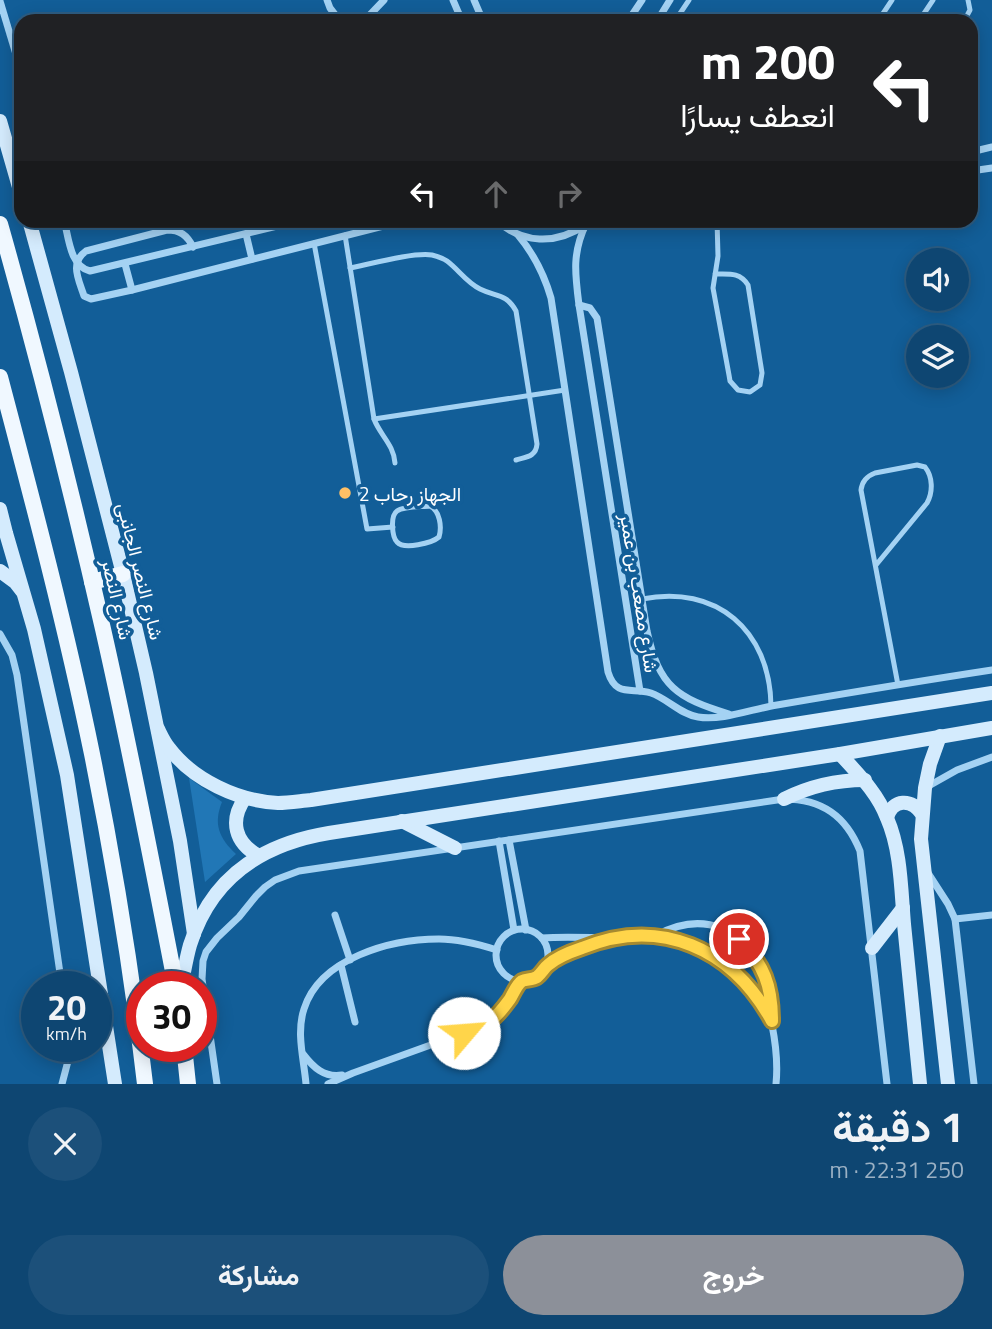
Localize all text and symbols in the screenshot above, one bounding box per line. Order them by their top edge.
text: 200 m [701,23,835,98]
icon: left [859,42,950,133]
text: انعطف يسارًا [680,91,835,139]
icon: left [404,175,442,213]
icon: ahead [477,175,515,213]
icon: right [550,175,588,213]
map controls [906,248,969,388]
button: sound [906,248,969,311]
button: layers [906,325,969,388]
place label: الجهاز رحاب 2 [359,479,461,508]
marker: الجهاز رحاب 2 [337,485,353,501]
street label: شارع النصر الجانبى [113,500,169,642]
street label: شارع مصعب بن عمير [613,510,667,675]
street label: شارع النصر [98,556,138,642]
pin [709,909,769,969]
icon: arrive [720,920,758,958]
speed limit sign: 30 [126,971,217,1062]
text: 20 [47,980,86,1034]
position arrow [427,996,501,1070]
text: km/h [46,1020,87,1047]
text: 1 دقيقة [832,1094,964,1158]
button: close [28,1107,102,1181]
text: 250 m · 22:31 [829,1152,964,1187]
button: مشاركة [28,1235,489,1315]
button: خروج [503,1235,964,1315]

